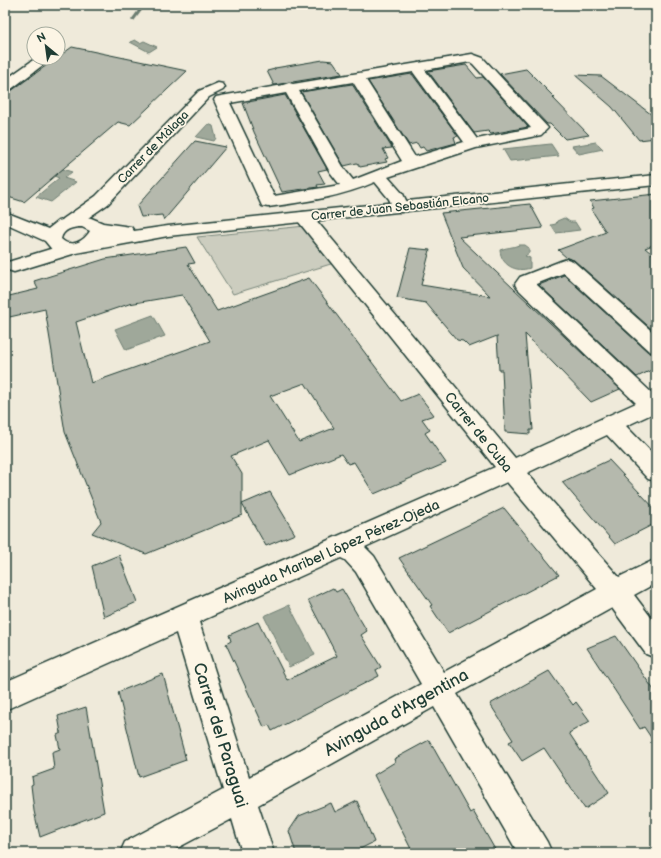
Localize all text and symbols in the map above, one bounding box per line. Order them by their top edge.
north arrow [26,26,66,66]
text: N [35,30,48,45]
street label: Carrer de Màlaga [115,107,192,187]
street label: Carrer de Juan Sebastián Elcano [310,191,490,224]
street label: Carrer de Cuba [441,389,516,476]
street label: Avinguda Maribel López Pérez-Ojeda [220,496,442,607]
street label: Carrer del Paraguai [188,660,252,810]
street label: Avinguda d'Argentina [321,665,472,761]

